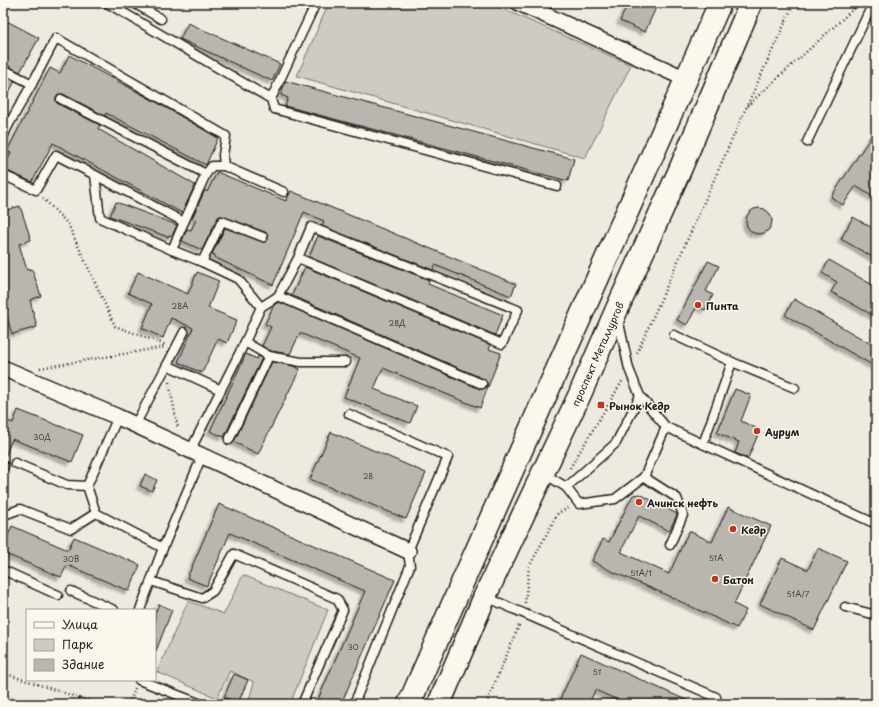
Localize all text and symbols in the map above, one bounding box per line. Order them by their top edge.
place label: Пинта [706,298,739,313]
street label: проспект Металлургов [567,299,628,409]
house number: 28А [172,300,188,312]
marker: Пинта [693,300,703,310]
house number: 28Д [389,317,406,329]
place label: Рынок Кедр [609,398,670,413]
marker: Рынок Кедр [596,400,606,410]
place label: Аурум [764,424,800,440]
marker: Аурум [752,426,762,436]
house number: 30Д [33,431,51,443]
house number: 28 [363,470,373,482]
place label: Ачинск нефть [646,495,718,510]
marker: Ачинск нефть [634,497,644,507]
place label: Кедр [741,522,766,537]
marker: Кедр [728,524,738,534]
house number: 51А [709,552,723,564]
house number: 30В [63,553,79,565]
house number: 51А/1 [630,567,652,579]
place label: Батон [723,572,754,587]
marker: Батон [710,574,720,584]
house number: 51А/7 [787,588,810,600]
legend [26,609,156,681]
text: Улица [62,615,98,633]
text: Парк [62,635,94,653]
house number: 30 [347,641,359,653]
text: Здание [62,655,104,673]
house number: 51 [593,666,602,678]

